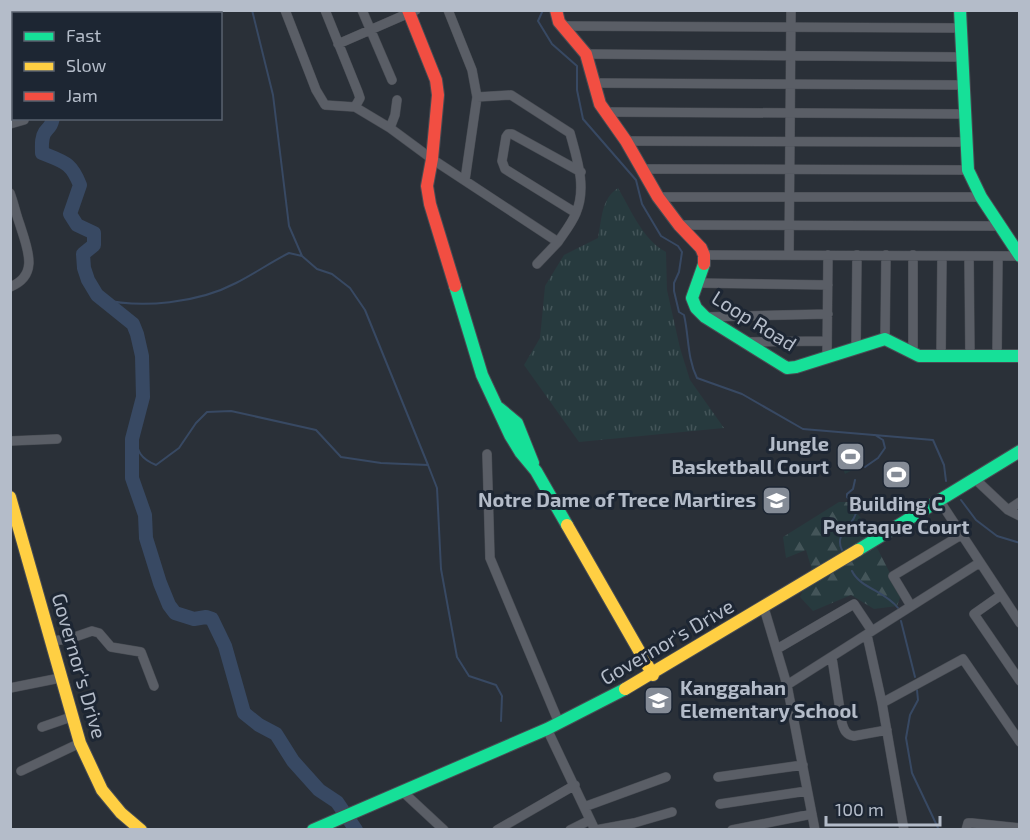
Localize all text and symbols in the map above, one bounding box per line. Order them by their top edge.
legend [12,12,222,120]
text: Fast [66,24,101,46]
text: Slow [66,54,107,76]
text: Jam [66,84,98,106]
street label: Loop Road [708,285,801,356]
place label: Jungle Basketball Court [671,431,829,478]
sports icon: Jungle Basketball Court [834,440,866,472]
sports icon: Building C Pentaque Court [880,458,912,490]
school or university icon: Notre Dame of Trece Martires [761,484,793,516]
place label: Notre Dame of Trece Martires [478,487,756,511]
place label: Building C Pentaque Court [823,491,969,538]
street label: Governor's Drive [48,590,112,741]
street label: Governor's Drive [595,593,738,689]
place label: Kanggahan Elementary School [680,675,858,723]
school or university icon: Kanggahan Elementary School [643,684,675,716]
scale bar [826,789,940,827]
text: 100 m [835,798,884,820]

